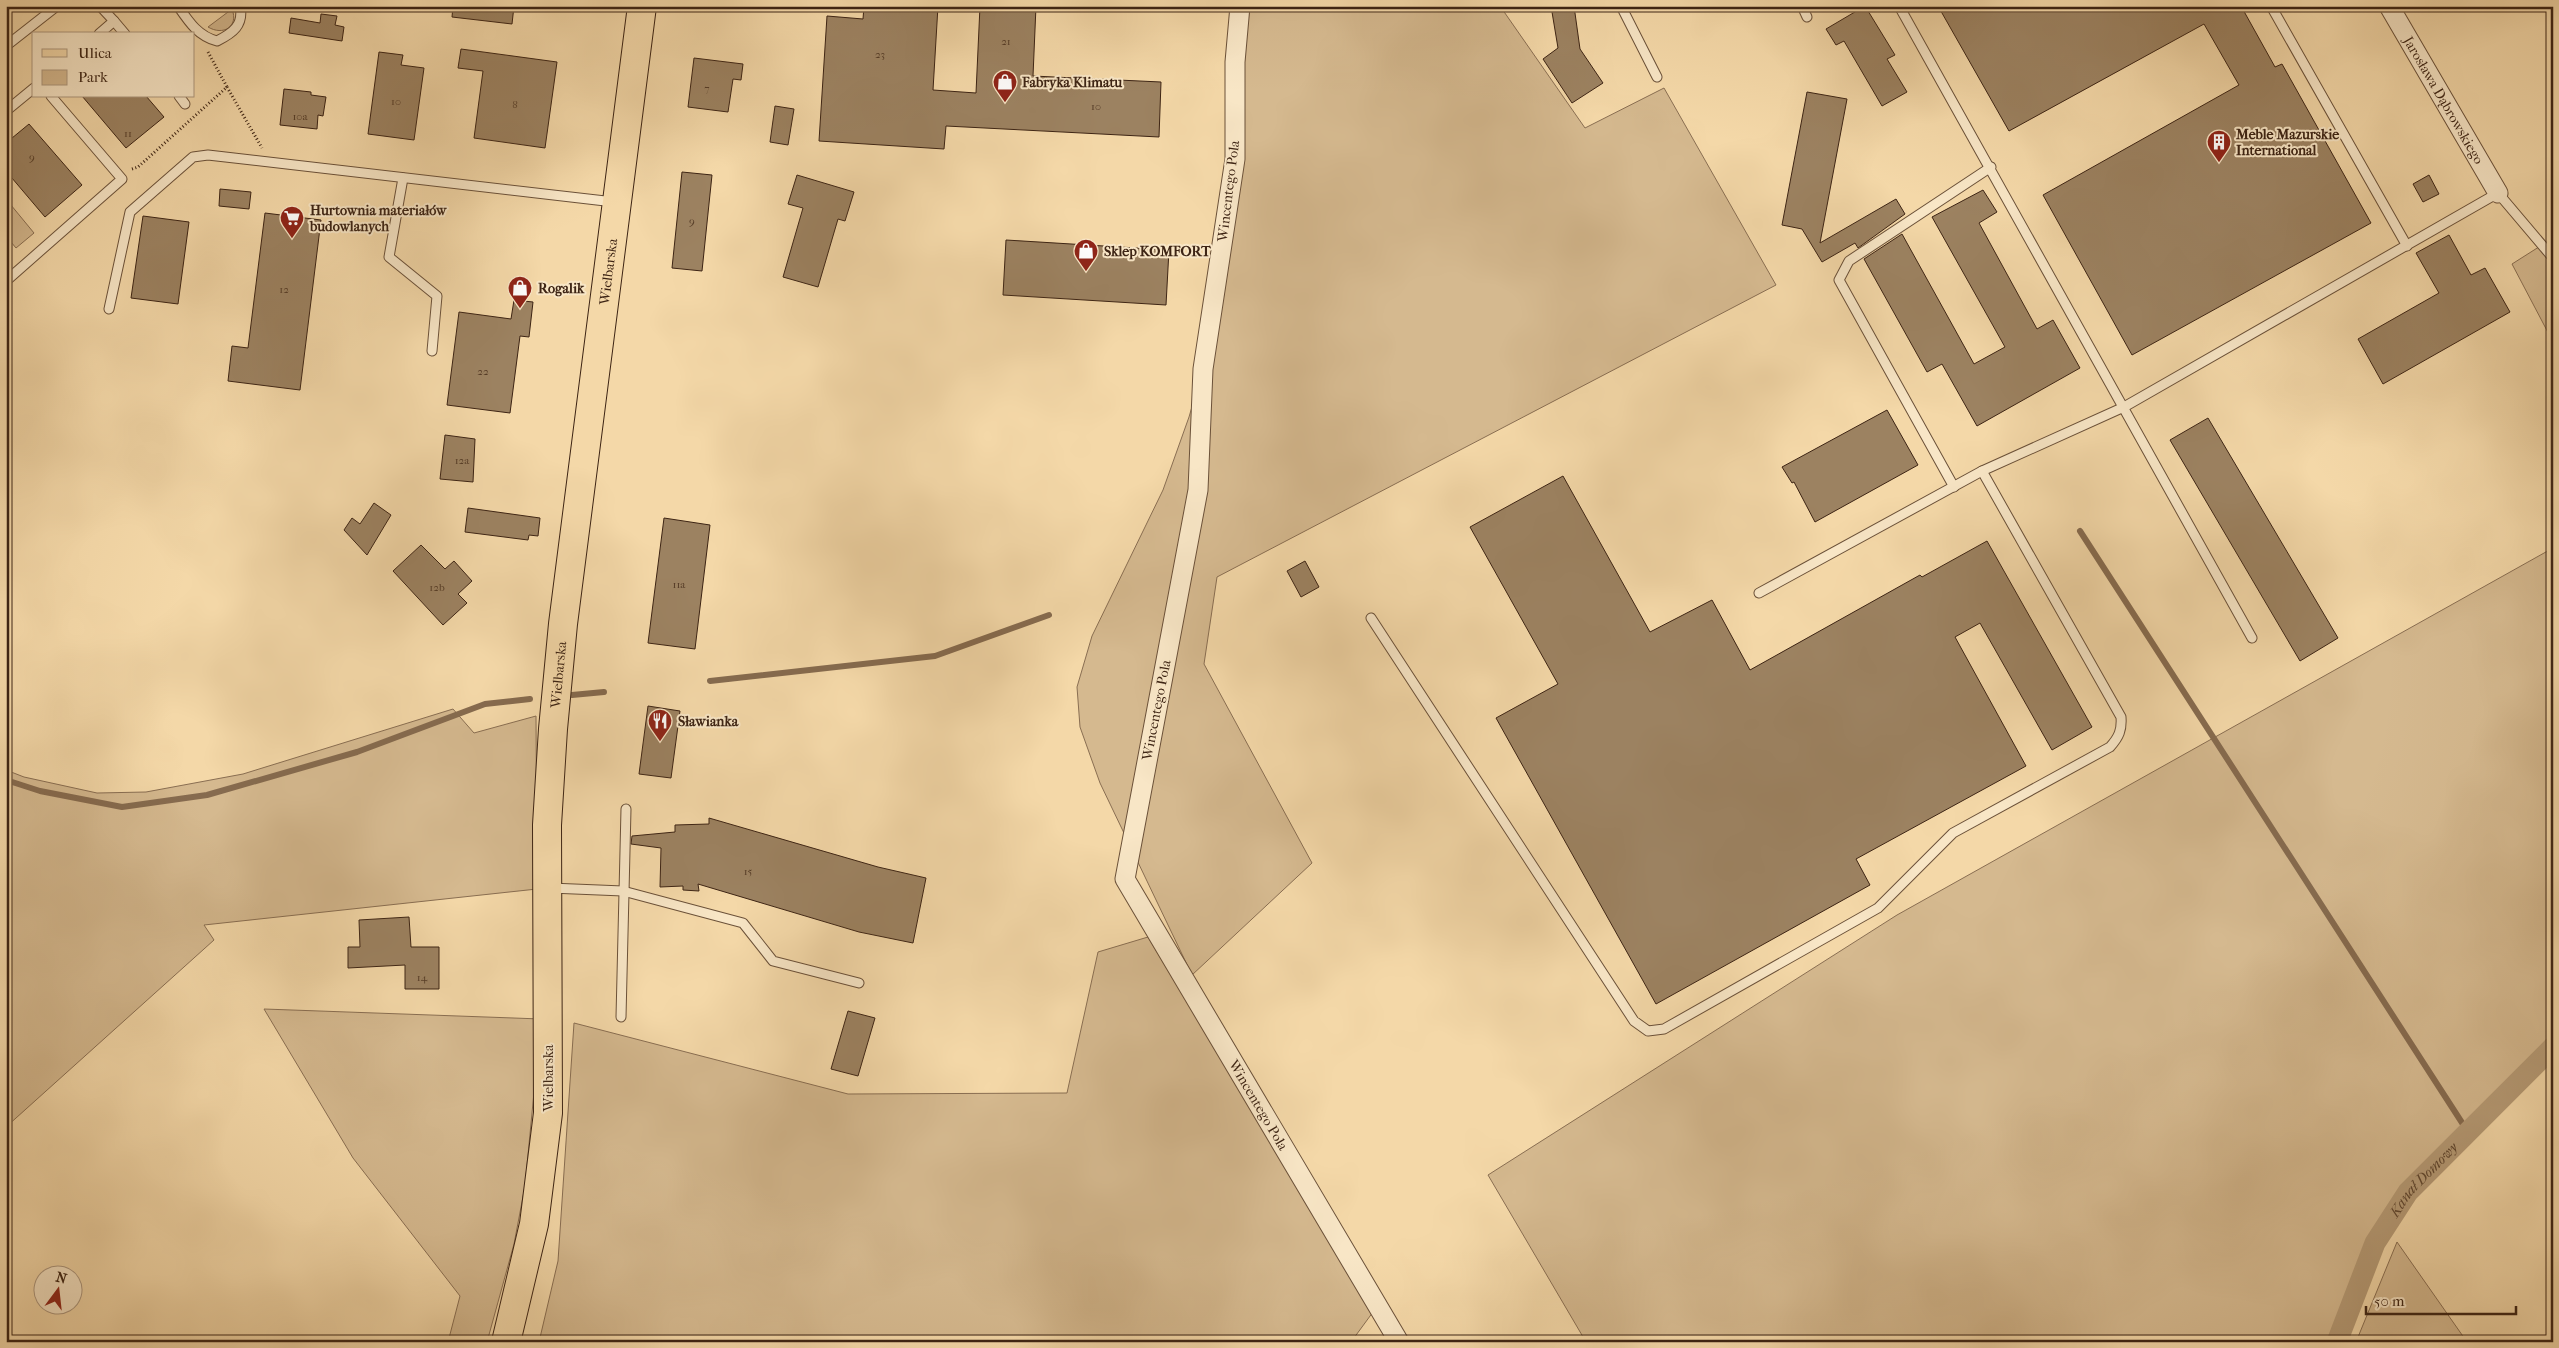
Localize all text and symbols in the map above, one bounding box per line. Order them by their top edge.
legend [32,32,195,98]
street label: Jarosława Dąbrowskiego [2399,33,2487,167]
house number: 21 [1001,35,1011,48]
text: Ulica [78,44,113,62]
house number: 23 [875,48,885,61]
text: Park [78,68,108,86]
shop icon: Fabryka Klimatu [992,69,1018,103]
place label: Fabryka Klimatu [1021,74,1122,91]
house number: 7 [704,82,710,95]
house number: 10 [391,95,401,108]
house number: 8 [512,98,518,111]
house number: 10 [1091,100,1101,113]
house number: 10a [292,110,308,123]
place label: Meble Mazurskie International [2235,126,2339,159]
house number: 11 [124,127,132,140]
building icon: Meble Mazurskie International [2206,129,2232,163]
street label: Wincentego Pola [1214,139,1243,244]
house number: 9 [29,151,35,164]
place label: Hurtownia materiałów budowlanych [309,202,447,235]
supermarket icon: Hurtownia materiałów budowlanych [279,205,305,239]
house number: 9 [689,215,695,228]
street label: Wielbarska [596,237,621,307]
shop icon: Sklep KOMFORT [1073,238,1099,272]
place label: Sklep KOMFORT [1104,243,1211,260]
shop icon: Rogalik [507,275,533,309]
place label: Rogalik [538,280,585,297]
house number: 12 [279,283,289,296]
house number: 22 [477,365,489,378]
house number: 12a [455,454,470,467]
house number: 11a [673,578,686,591]
house number: 12b [429,581,445,594]
street label: Wielbarska [547,640,570,710]
street label: Wincentego Pola [1138,658,1175,763]
restaurant icon: Sławianka [647,708,673,742]
place label: Sławianka [678,713,739,730]
house number: 15 [744,865,753,878]
house number: 14 [417,971,428,984]
street label: Wielbarska [540,1044,557,1112]
street label: Wincentego Pola [1224,1056,1292,1154]
water label: Kanał Domowy [2385,1138,2462,1221]
north arrow [32,1266,82,1316]
text: N [54,1268,69,1288]
scale bar [2366,1283,2516,1315]
text: 50 m [2374,1292,2405,1310]

